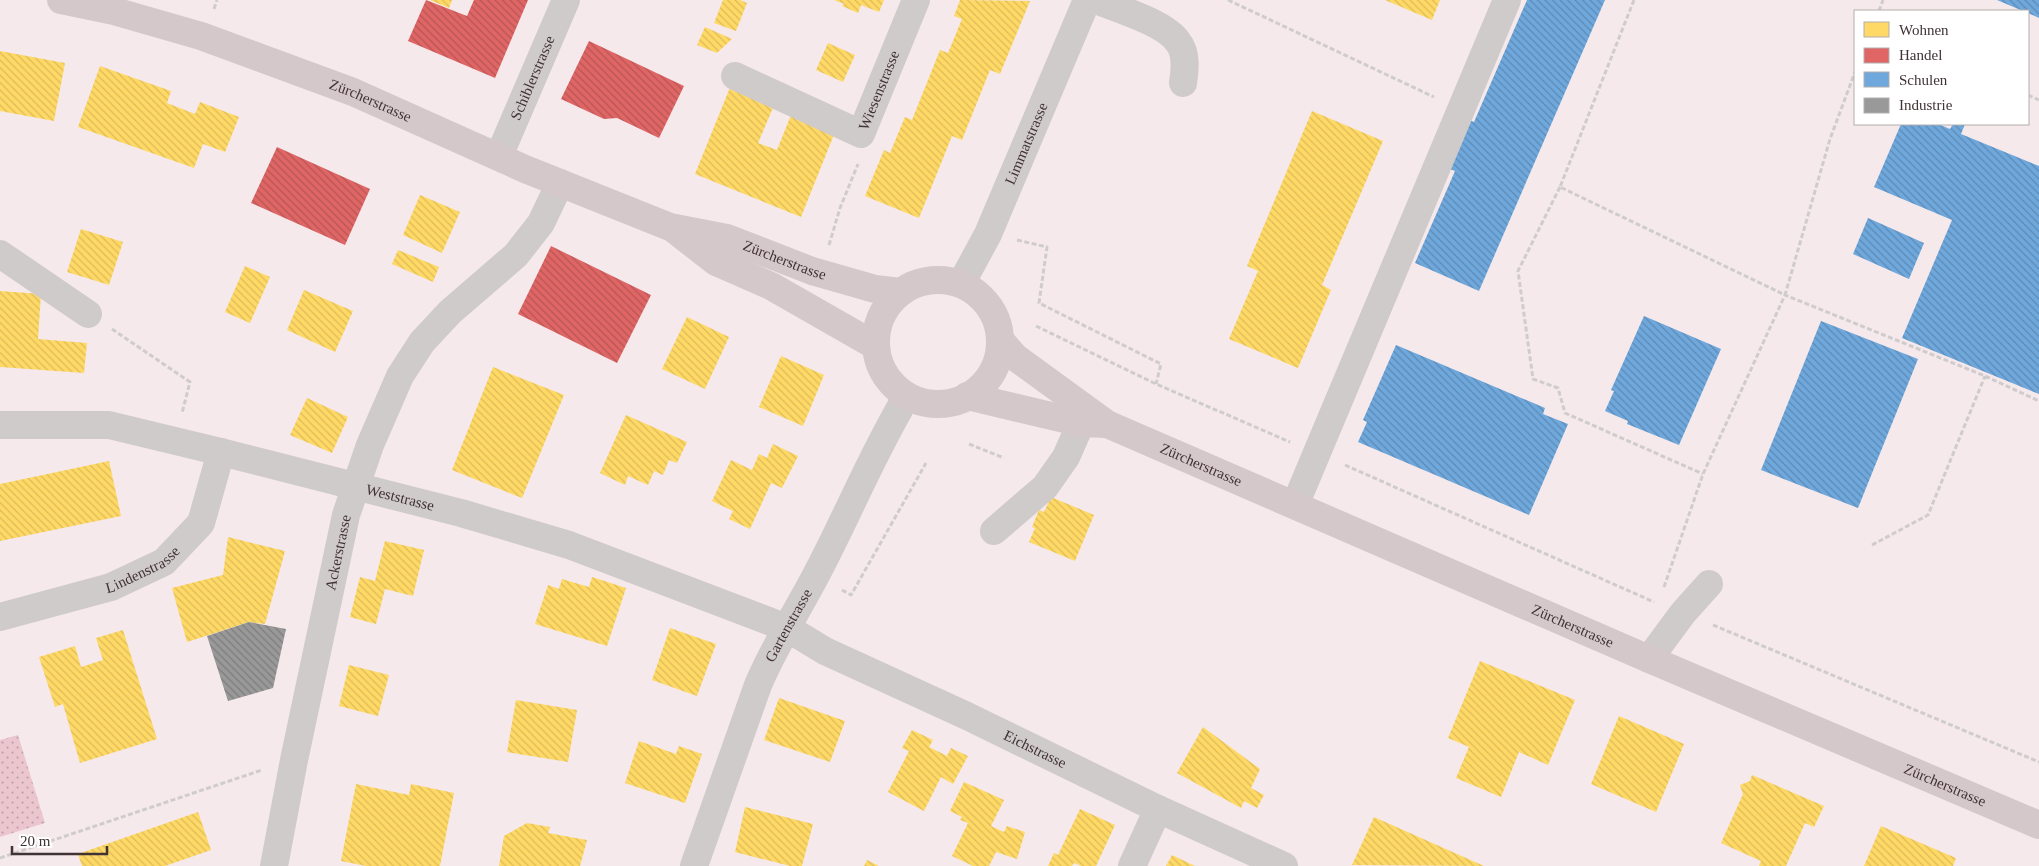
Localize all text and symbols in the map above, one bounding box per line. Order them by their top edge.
legend [1854,10,2029,125]
text: Wohnen [1899,22,1949,38]
street label: Schiblerstrasse [507,33,558,122]
text: Handel [1899,47,1942,63]
street label: Wiesenstrasse [856,48,903,132]
text: Schulen [1899,72,1948,88]
street label: Zürcherstrasse [327,76,414,125]
text: Industrie [1899,97,1953,113]
street label: Limmatstrasse [1002,100,1051,187]
street label: Zürcherstrasse [741,237,828,283]
street label: Zürcherstrasse [1158,440,1245,490]
street label: Weststrasse [364,481,436,514]
street label: Ackerstrasse [322,513,354,592]
street label: Lindenstrasse [104,543,183,596]
street label: Gartenstrasse [762,586,815,664]
street label: Zürcherstrasse [1529,601,1616,651]
street label: Eichstrasse [1001,727,1069,771]
street label: Zürcherstrasse [1902,761,1989,810]
scale bar [12,824,108,856]
text: 20 m [20,833,51,849]

